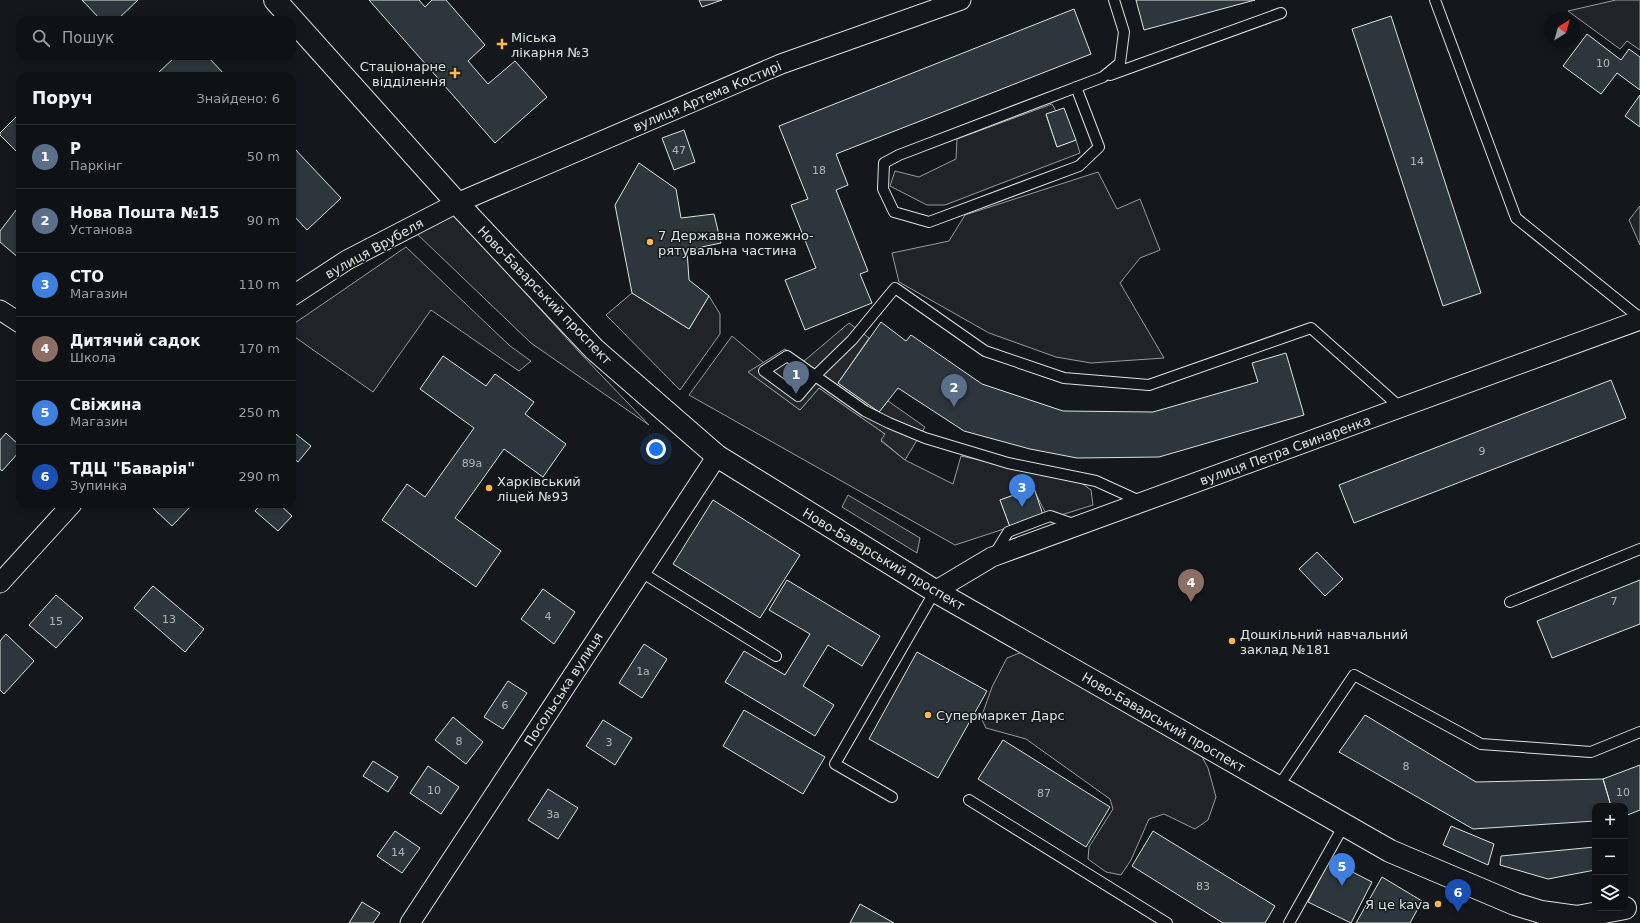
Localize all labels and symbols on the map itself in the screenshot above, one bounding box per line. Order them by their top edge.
north arrow [1544,12,1580,48]
place label: Міська лікарня №3 [511,30,589,60]
marker: Міська лікарня №3 [496,38,508,50]
house number: 10 [1596,57,1610,70]
street label: вулиця Артема Костирі [631,58,784,135]
place label: Стаціонарне відділення [360,59,446,89]
marker: Стаціонарне відділення [449,67,461,79]
house number: 47 [672,144,686,157]
house number: 14 [1410,155,1424,168]
house number: 18 [812,164,826,177]
street label: вулиця Врубеля [323,215,426,282]
street label: Ново-Баварський проспект [475,223,615,368]
place label: 7 Державна пожежно- рятувальна частина [658,228,814,258]
marker: 7 Державна пожежно- рятувальна частина [645,237,655,247]
pin: 1 [783,361,809,394]
pin: 2 [941,374,967,407]
street label: вулиця Петра Свинаренка [1198,412,1373,488]
your location [646,439,666,459]
house number: 9 [1479,445,1486,458]
house number: 89а [462,457,482,470]
place label: Харківський ліцей №93 [497,474,581,504]
pin: 3 [1009,474,1035,507]
marker: Харківський ліцей №93 [484,483,494,493]
street label: Ново-Баварський проспект [800,505,968,614]
pin: 4 [1178,569,1204,602]
house number: 7 [1611,595,1618,608]
house number: 4 [545,610,552,623]
house number: 13 [162,613,176,626]
house number: 15 [49,615,63,628]
place label: Дошкільний навчальний заклад №181 [1240,627,1408,657]
street label: Посольська вулиця [521,630,606,749]
marker: Дошкільний навчальний заклад №181 [1227,636,1237,646]
house number: 1а [636,665,650,678]
street label: Ново-Баварський проспект [1079,669,1249,776]
house number: 6 [502,699,509,712]
place label: Супермаркет Дарс [936,708,1065,723]
marker: Супермаркет Дарс [923,710,933,720]
house number: 8 [456,735,463,748]
house number: 3 [606,736,613,749]
house number: 8 [1403,760,1410,773]
house number: 10 [427,784,441,797]
house number: 10 [1616,786,1630,799]
house number: 87 [1037,787,1051,800]
house number: 3а [546,808,560,821]
house number: 14 [391,846,405,859]
pin: 5 [1329,853,1355,886]
pin: 6 [1445,879,1471,912]
house number: 83 [1196,880,1210,893]
place label: Я це kava [1365,897,1430,912]
marker: Я це kava [1433,899,1443,909]

